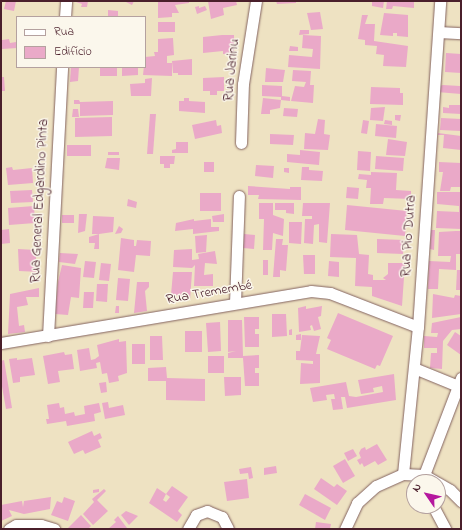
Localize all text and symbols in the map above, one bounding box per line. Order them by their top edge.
legend [16,16,146,68]
text: Rua [54,23,74,41]
street label: Rua Jarinu [220,38,244,102]
text: Edifício [54,43,92,61]
street label: Rua General Edgardino Pinta [27,119,53,283]
street label: Rua Pio Dutra [398,194,420,278]
street label: Rua Tremembé [165,277,253,309]
north arrow [406,474,446,514]
text: N [408,480,426,495]

